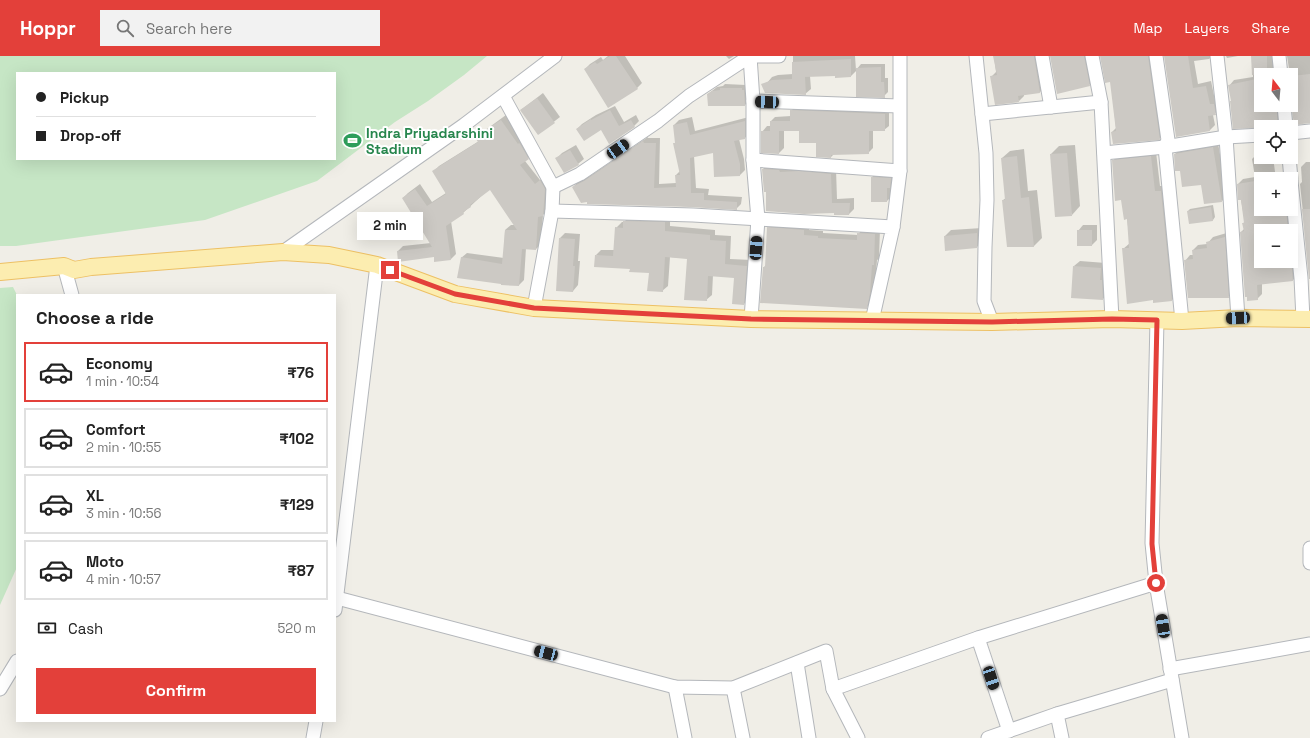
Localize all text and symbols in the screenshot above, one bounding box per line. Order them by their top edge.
search box [100,10,380,46]
text: Hoppr [20,16,76,41]
icon: search [114,17,136,39]
text: Search here [146,19,232,38]
text: Map [1133,19,1163,37]
text: Layers [1185,19,1229,37]
text: Share [1251,19,1290,37]
north arrow [1254,68,1298,112]
map controls [1254,68,1298,268]
text: Pickup [60,88,109,107]
car [755,96,779,108]
button: locate [1254,120,1298,164]
place label: Indra Priyadarshini Stadium [366,124,493,158]
text: Drop-off [60,126,121,145]
sports icon: Indra Priyadarshini Stadium [343,131,363,151]
car [605,137,631,161]
button: + [1254,172,1298,216]
callout: 2 min [357,212,423,240]
text: 2 min [373,217,407,234]
button: − [1254,224,1298,268]
car [749,236,763,260]
route end [381,261,399,279]
text: Choose a ride [36,306,154,329]
car [1226,311,1250,325]
icon: car [38,354,74,390]
text: Economy [86,354,153,373]
text: ₹76 [287,363,314,382]
text: 1 min · 10:54 [86,373,159,390]
icon: car [38,420,74,456]
text: Comfort [86,420,146,439]
text: ₹102 [279,429,314,448]
text: 2 min · 10:55 [86,439,161,456]
icon: car [38,486,74,522]
text: XL [86,486,104,505]
text: ₹129 [280,495,314,514]
text: 3 min · 10:56 [86,505,161,522]
icon: car [38,552,74,588]
text: Moto [86,552,124,571]
text: ₹87 [288,561,314,580]
text: 4 min · 10:57 [86,571,161,588]
route start [1147,574,1165,592]
car [1155,613,1171,639]
icon: cash [36,617,58,639]
text: Cash [68,619,103,638]
text: 520 m [278,620,316,637]
car [533,644,559,662]
car [982,665,1000,691]
button: Confirm [36,668,316,714]

